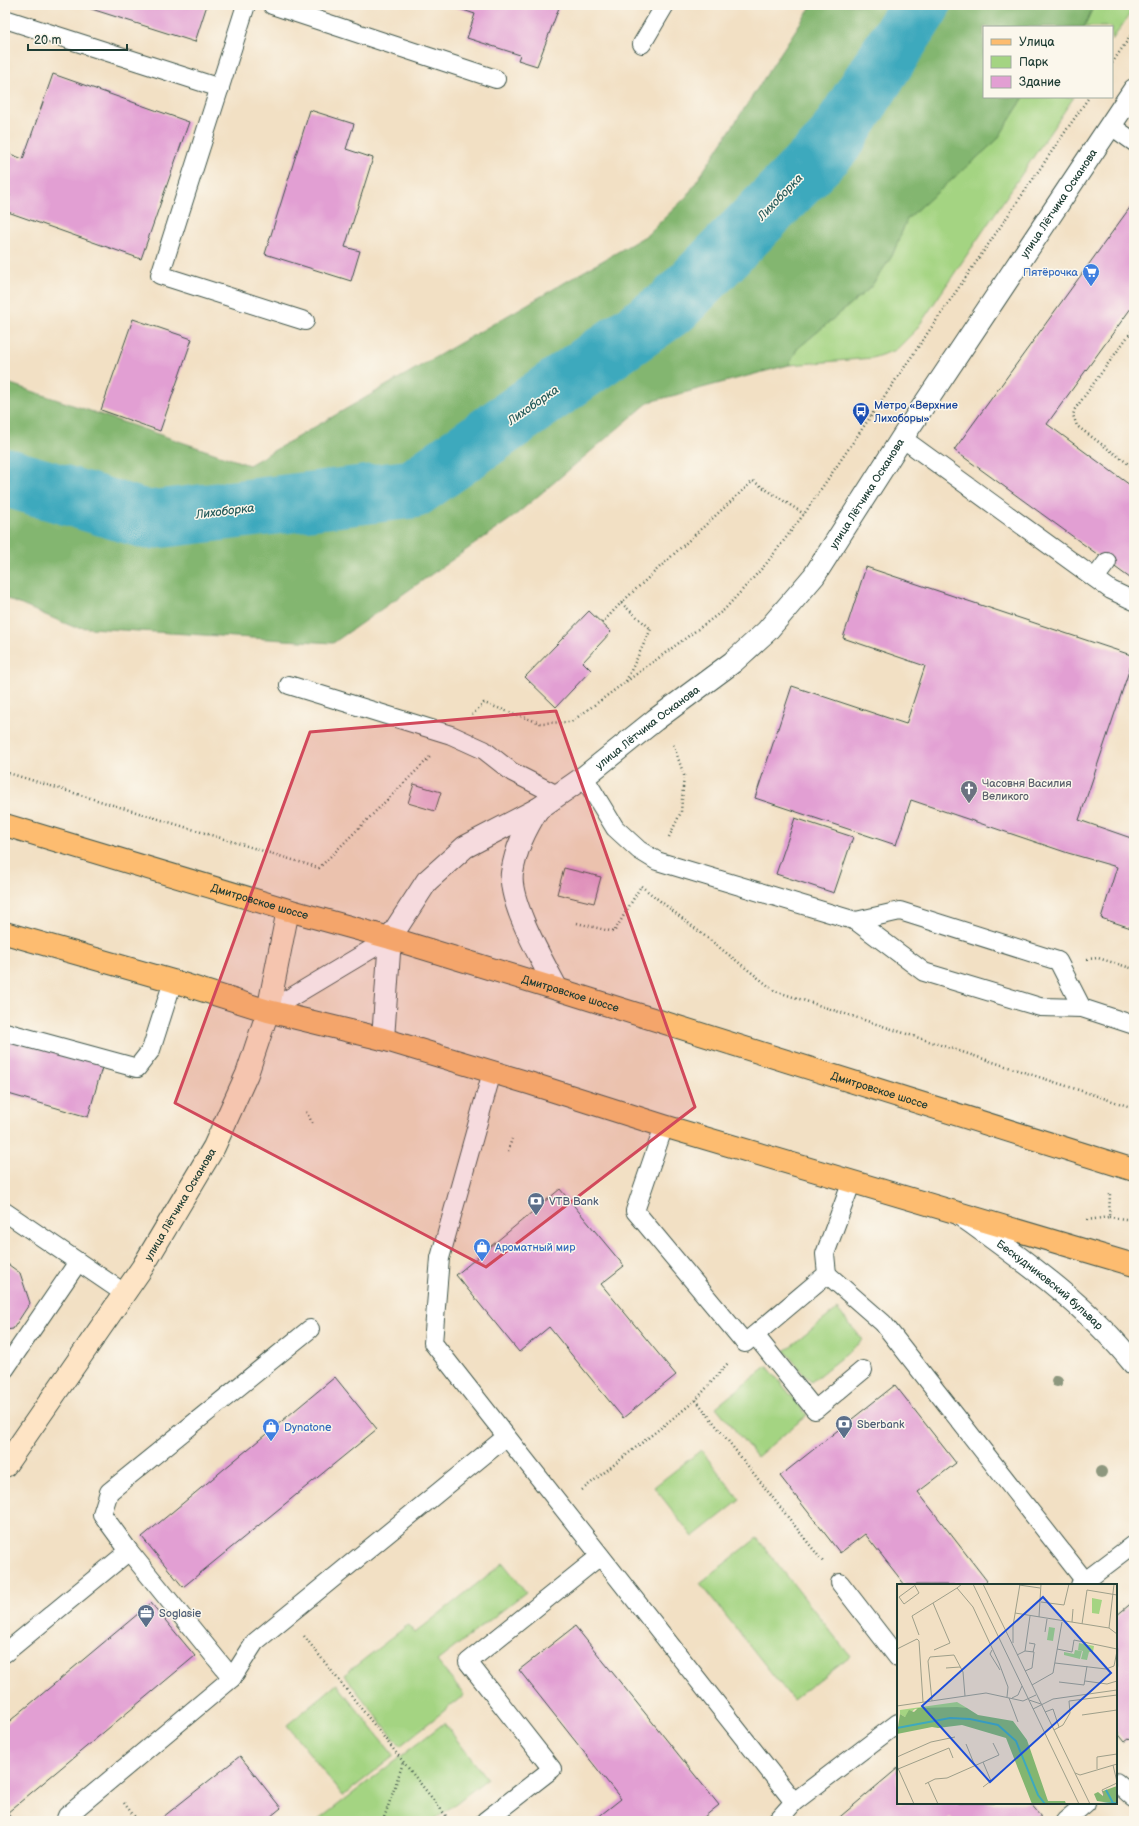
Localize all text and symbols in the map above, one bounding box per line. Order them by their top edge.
scale bar [28,26,127,52]
legend [983,26,1113,98]
text: 20 m [34,33,61,48]
text: Улица [1019,35,1055,50]
text: Парк [1019,55,1049,70]
text: Здание [1019,75,1061,90]
street label: улица Лётчика Осканова [1018,146,1100,261]
water label: Лихоборка [754,171,806,225]
supermarket icon: Пятёрочка [1081,262,1101,287]
place label: Пятёрочка [1023,266,1078,279]
water label: Лихоборка [504,382,562,429]
place label: Метро «Верхние Лихоборы» [873,399,958,425]
bus stop icon: Метро «Верхние Лихоборы» [851,401,871,426]
street label: улица Лётчика Осканова [827,436,907,551]
water label: Лихоборка [194,500,255,523]
street label: улица Лётчика Осканова [593,683,703,772]
place label: Часовня Василия Великого [982,777,1072,803]
church icon: Часовня Василия Великого [959,779,979,804]
street label: Дмитровское шоссе [209,881,310,922]
street label: Дмитровское шоссе [520,973,621,1015]
street label: Дмитровское шоссе [829,1069,930,1112]
street label: улица Лётчика Осканова [142,1146,219,1263]
bank icon: VTB Bank [526,1191,546,1216]
place label: VTB Bank [549,1195,599,1208]
shop icon: Ароматный мир [472,1237,492,1262]
street label: Бескудниковский бульвар [994,1237,1106,1333]
place label: Ароматный мир [494,1241,576,1254]
bank icon: Sberbank [834,1414,854,1439]
shop icon: Dynatone [261,1417,281,1442]
place label: Sberbank [857,1418,905,1431]
place label: Dynatone [284,1421,332,1434]
inset map [897,1584,1117,1804]
office icon: Soglasie [136,1603,156,1628]
place label: Soglasie [159,1607,202,1620]

